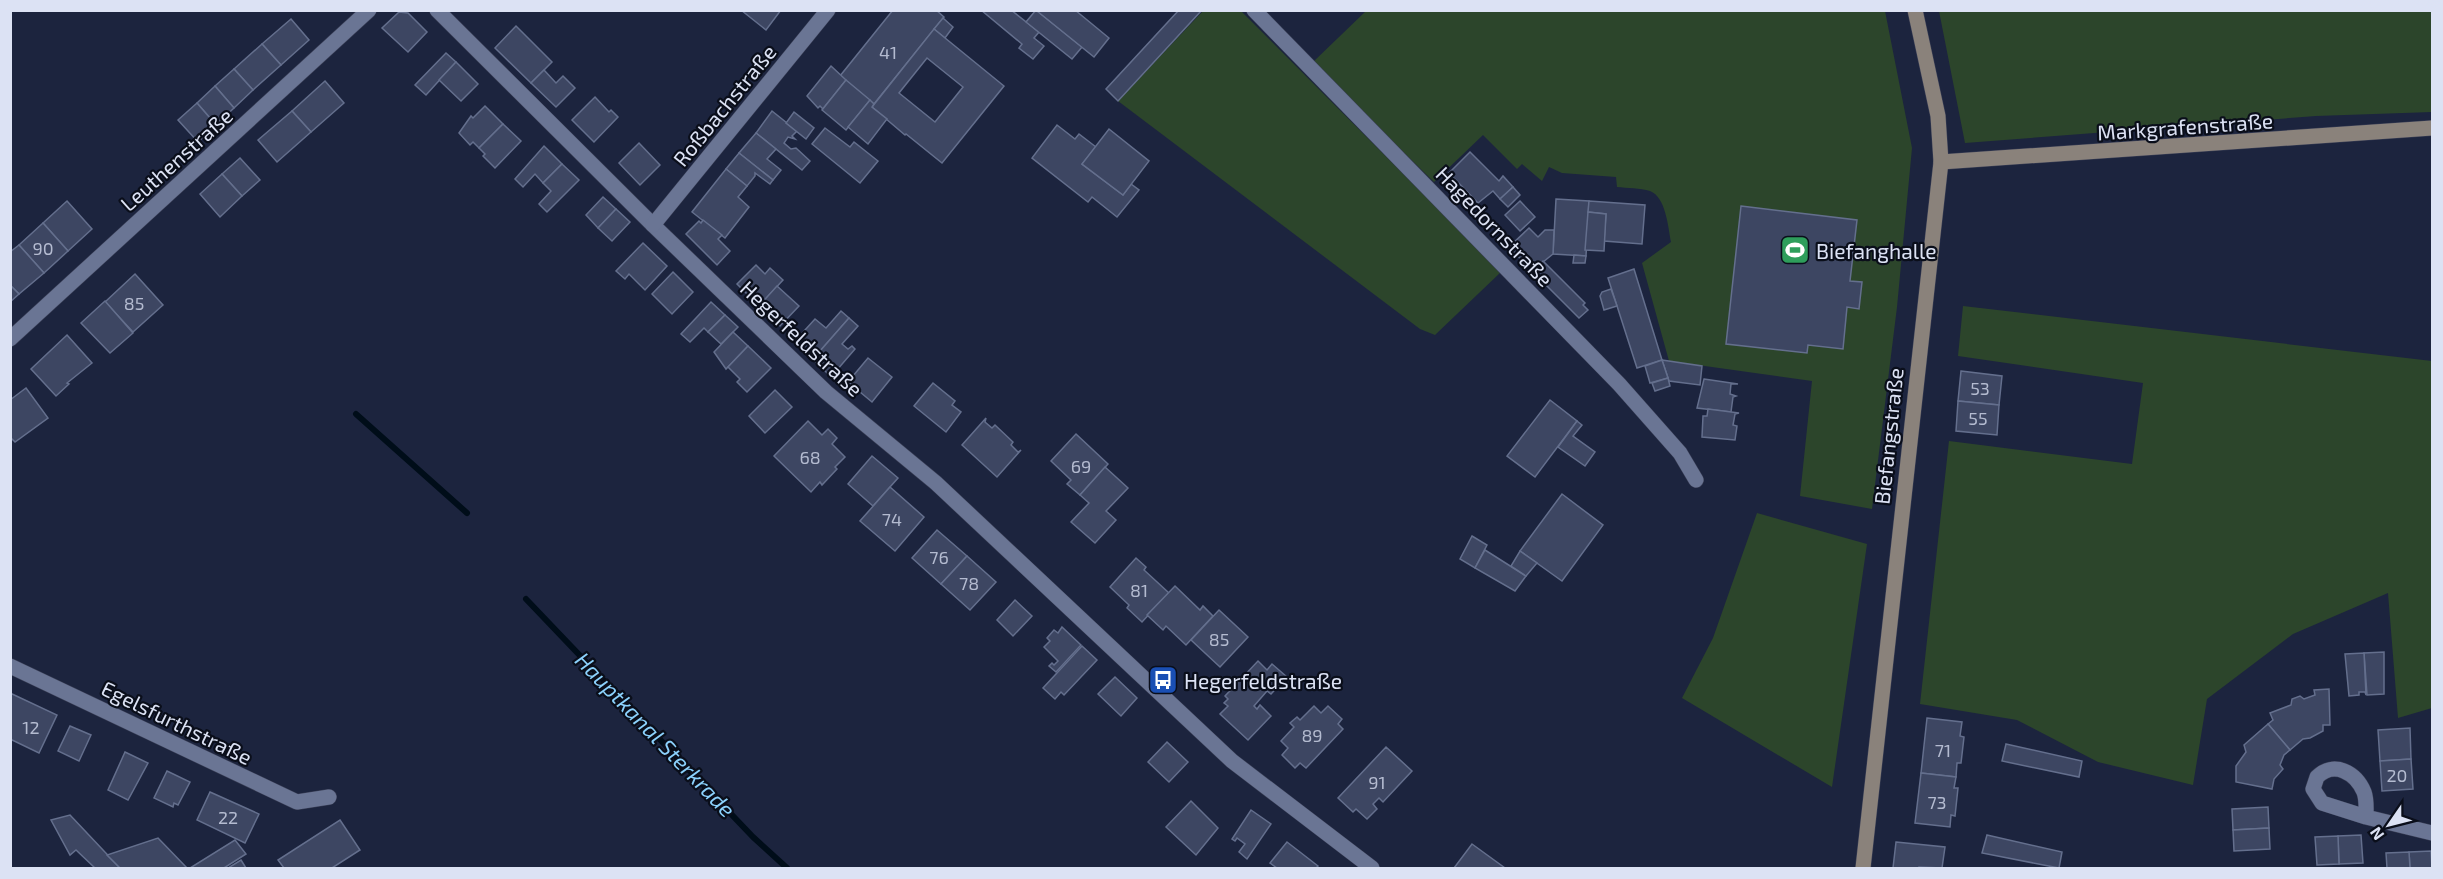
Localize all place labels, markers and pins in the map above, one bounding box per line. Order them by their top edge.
sports icon: Biefanghalle [1779,234,1811,266]
place label: Biefanghalle [1816,238,1936,263]
bus stop icon: Hegerfeldstraße [1147,664,1179,696]
place label: Hegerfeldstraße [1184,668,1342,693]

